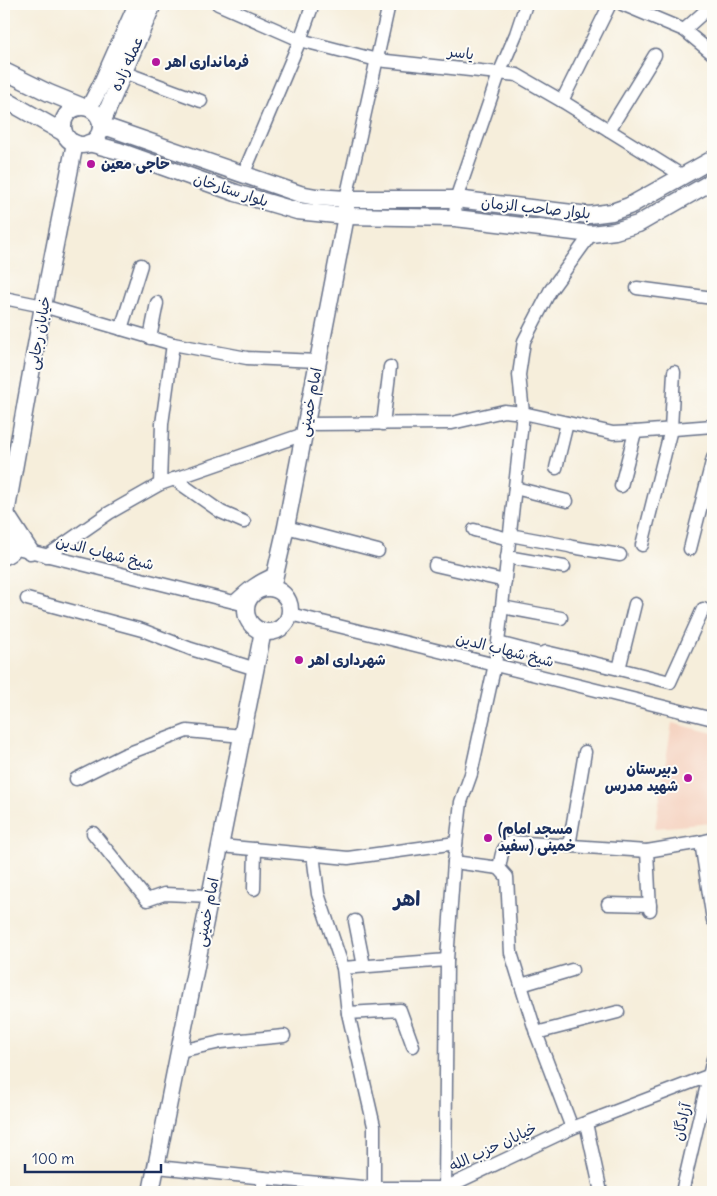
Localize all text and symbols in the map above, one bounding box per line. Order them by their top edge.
street label: عمله زاده [106,34,147,94]
street label: یاسر [445,41,475,64]
place label: فرمانداری اهر [164,52,249,71]
marker: فرمانداری اهر [150,56,162,68]
place label: حاجی معین [101,154,170,174]
marker: حاجی معین [85,158,97,170]
street label: بلوار ستارخان [191,168,271,211]
street label: بلوار صاحب الزمان [480,192,592,223]
street label: خیابان رجایی [23,295,55,371]
street label: امام خمینی [293,366,327,439]
street label: شیخ شهاب الدین [54,531,156,575]
street label: شیخ شهاب الدین [454,628,556,672]
place label: شهرداری اهر [307,650,386,669]
marker: شهرداری اهر [293,654,305,666]
place label: دبیرستان شهید مدرس [605,759,678,795]
marker: دبیرستان شهید مدرس [682,772,694,784]
place label: (مسجد امام خمینی (سفید [498,819,576,856]
marker: (مسجد امام خمینی (سفید [482,832,494,844]
street label: امام خمینی [190,876,224,949]
district label: اهر [392,886,420,911]
street label: آزادگان [668,1100,695,1143]
street label: خیابان حزب الله [446,1118,540,1175]
scale bar [25,1141,161,1173]
text: 100 m [32,1149,74,1168]

